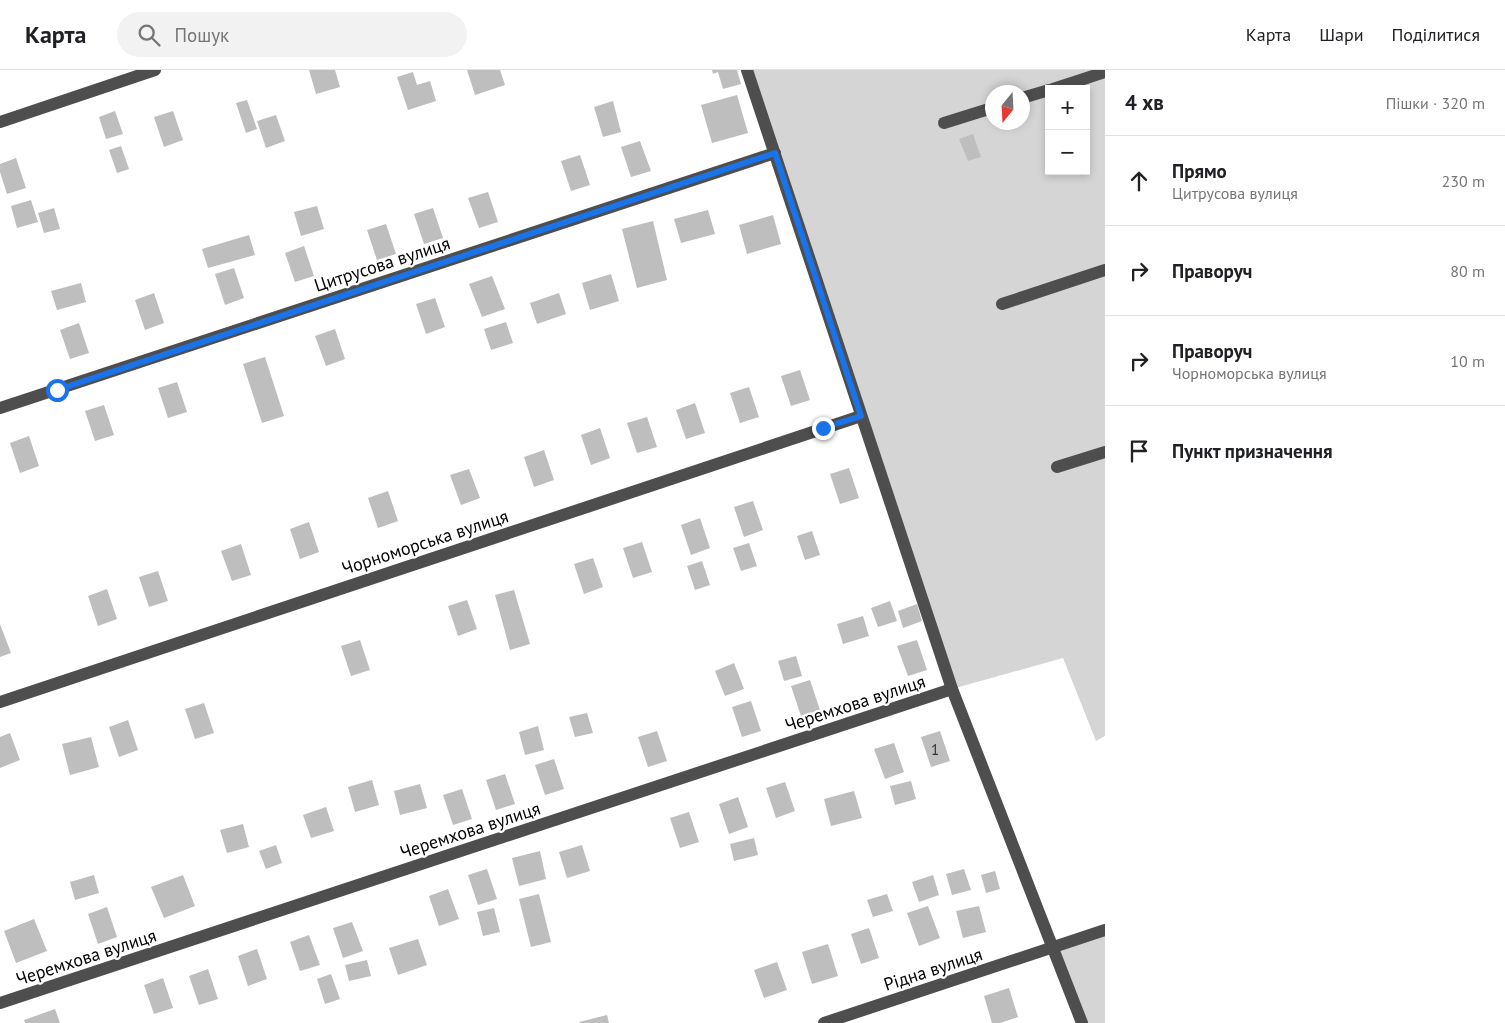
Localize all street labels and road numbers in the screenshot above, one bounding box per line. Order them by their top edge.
street label: Цитрусова вулиця [311,231,453,297]
street label: Чорноморська вулиця [339,504,511,580]
street label: Черемхова вулиця [782,669,928,737]
street label: Черемхова вулиця [397,796,543,864]
street label: Черемхова вулиця [13,923,159,991]
street label: Рідна вулиця [881,942,985,996]

